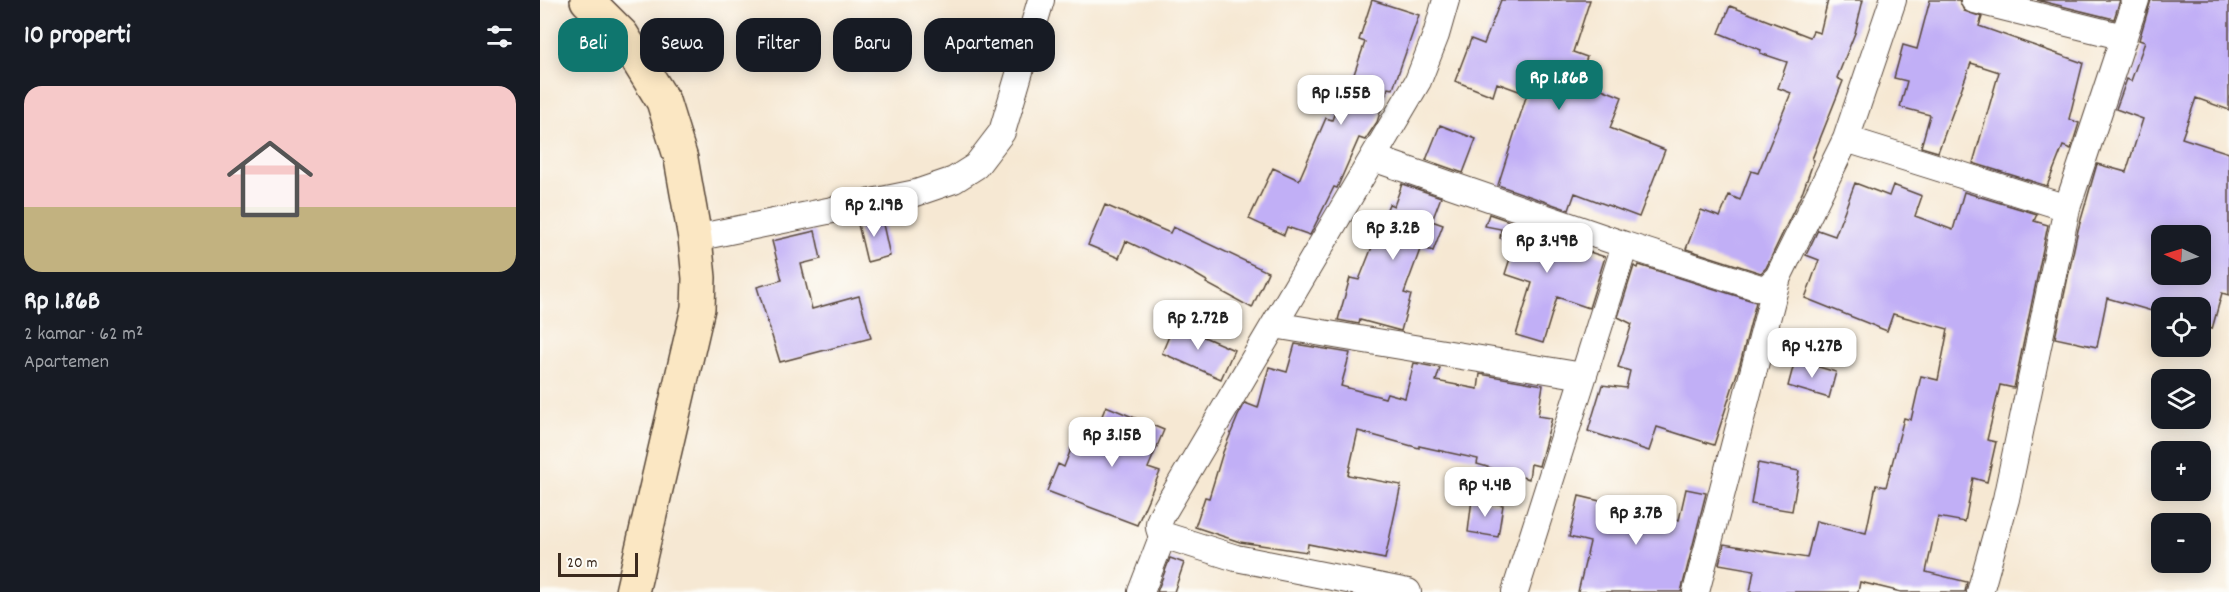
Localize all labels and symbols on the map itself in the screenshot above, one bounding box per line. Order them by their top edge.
pin: Rp 1.86B [1497,60,1621,111]
pin: Rp 1.55B [1279,75,1403,126]
pin: Rp 2.19B [812,187,936,238]
pin: Rp 3.2B [1338,210,1448,261]
pin: Rp 3.49B [1485,223,1609,274]
north arrow [2151,225,2211,285]
pin: Rp 2.72B [1136,300,1260,351]
pin: Rp 4.27B [1750,328,1874,379]
pin: Rp 3.15B [1050,417,1174,468]
pin: Rp 4.4B [1430,467,1540,518]
pin: Rp 3.7B [1581,495,1691,546]
scale bar [558,550,638,578]

